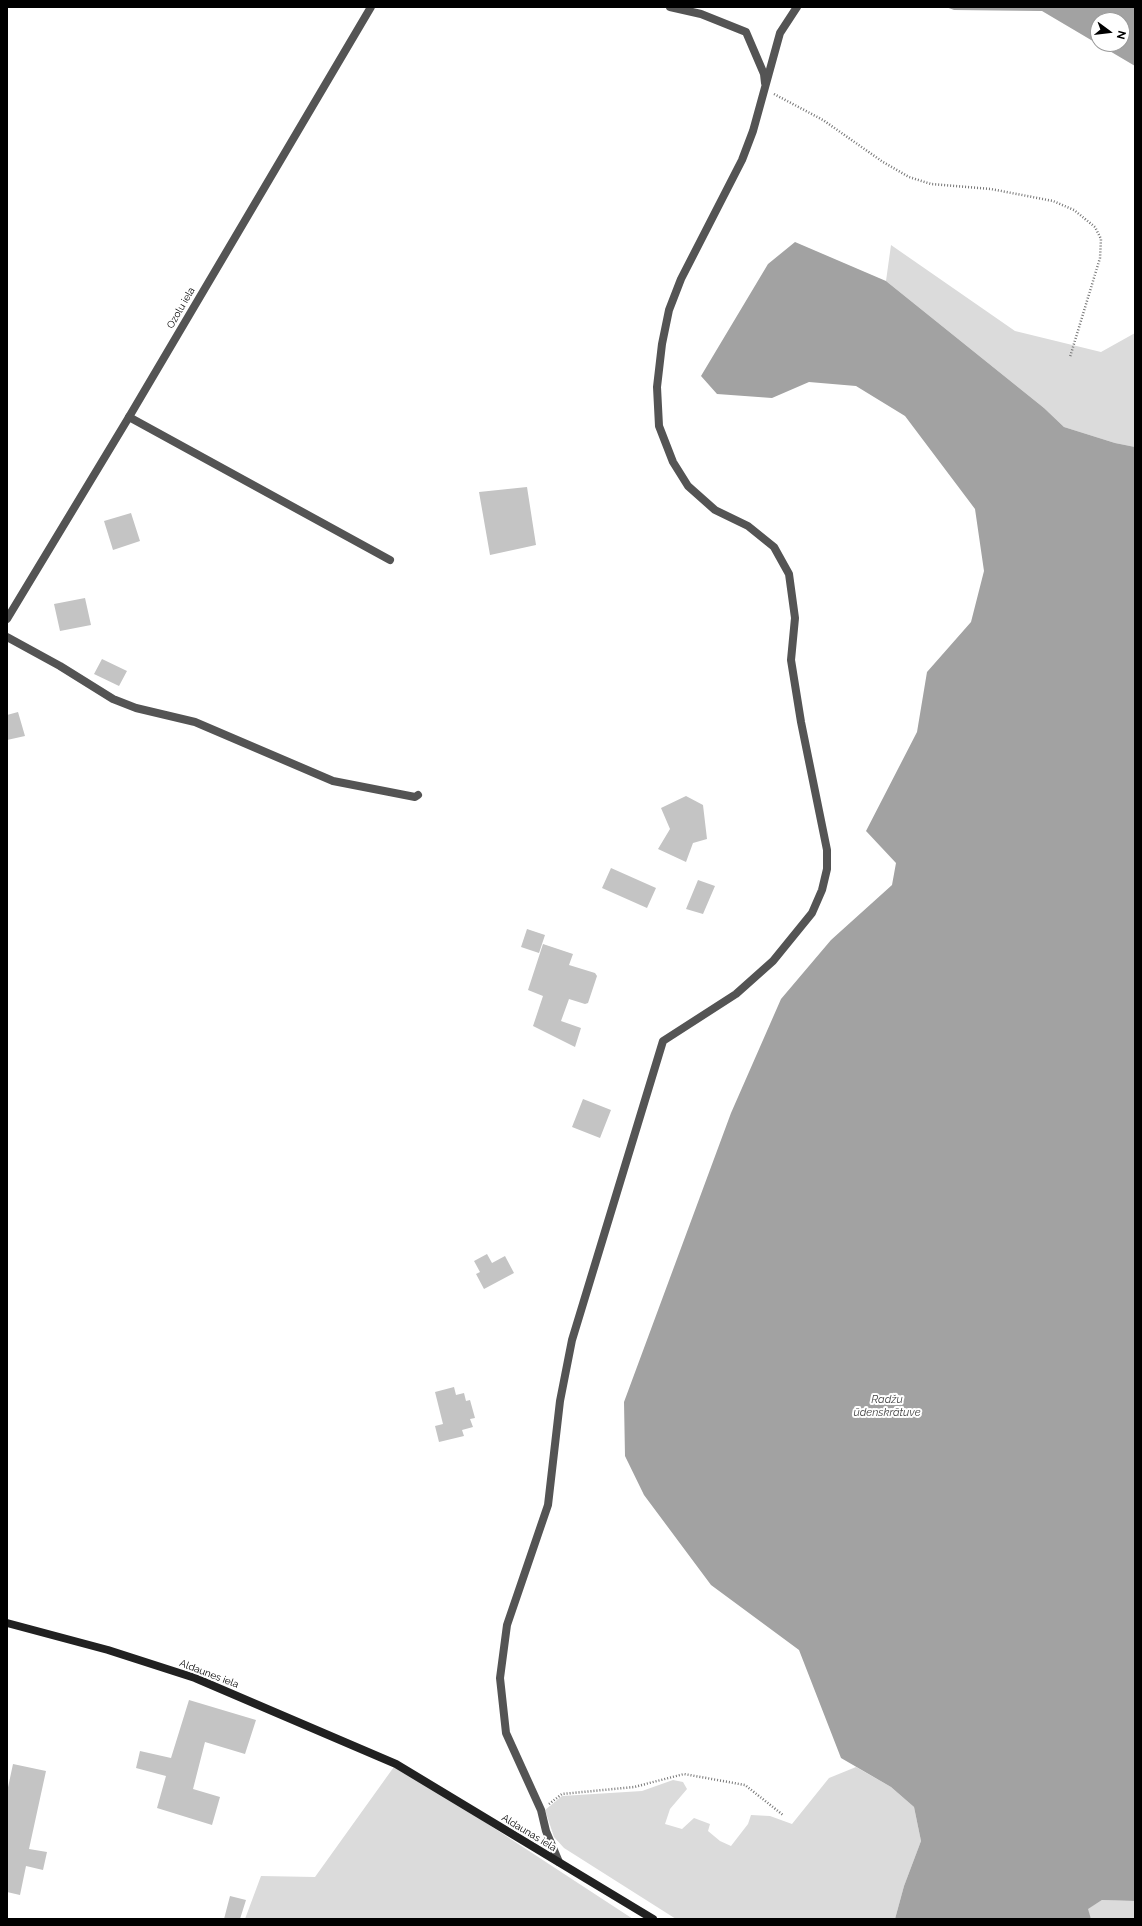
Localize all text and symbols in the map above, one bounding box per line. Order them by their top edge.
north arrow [1090,12,1130,52]
text: N [1114,29,1128,41]
street label: Ozolu iela [164,285,198,331]
water label: Radžu ūdenskrātuve [853,1393,921,1419]
street label: Aldaunes iela [178,1657,240,1691]
street label: Aldaunas iela [499,1812,559,1854]

